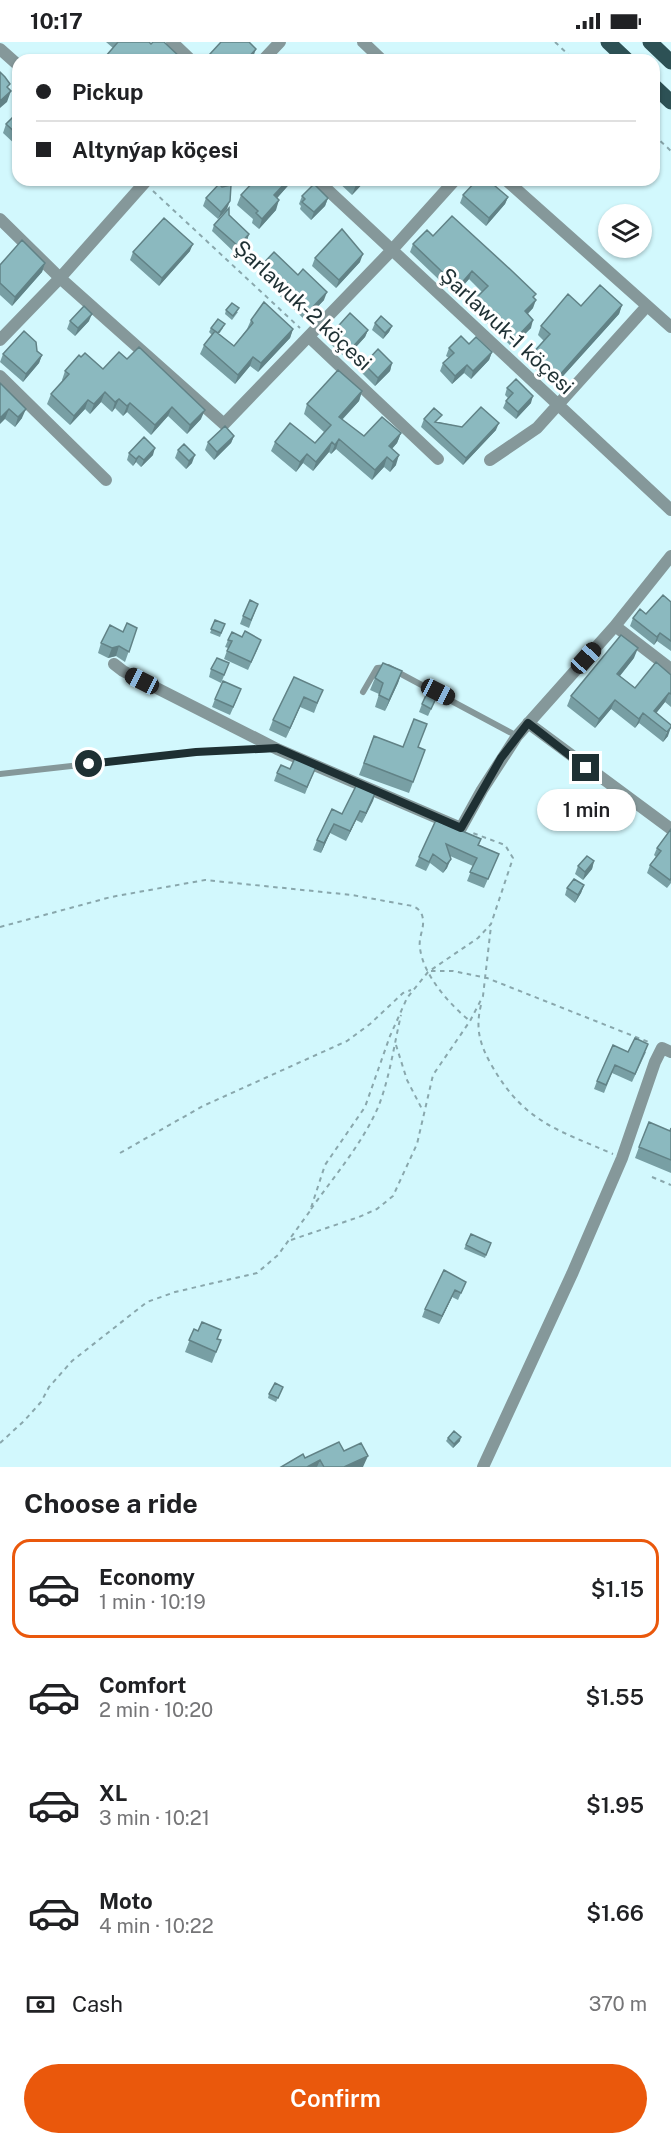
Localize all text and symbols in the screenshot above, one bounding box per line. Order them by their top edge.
text: 10:17 [30,8,83,34]
text: Pickup [72,79,143,105]
text: Altynýap köçesi [72,137,238,163]
map controls [598,204,652,258]
button: layers [598,204,652,258]
street label: Şarlawuk-2 köçesi [229,235,377,375]
street label: Şarlawuk-1 köçesi [435,263,579,399]
car [567,639,605,677]
car [122,665,162,697]
car [418,676,458,708]
route start [75,750,102,777]
route end [572,754,599,781]
callout: 1 min [536,789,636,831]
text: 1 min [563,798,610,822]
text: Choose a ride [24,1487,198,1519]
icon: car [27,1562,81,1616]
text: Economy [99,1564,195,1590]
text: $1.15 [591,1576,644,1602]
text: 1 min · 10:19 [99,1590,206,1614]
icon: car [27,1670,81,1724]
text: Comfort [99,1672,186,1698]
text: $1.55 [586,1684,644,1710]
text: 2 min · 10:20 [99,1698,213,1722]
icon: car [27,1778,81,1832]
text: XL [99,1780,127,1806]
text: $1.95 [586,1792,644,1818]
text: 3 min · 10:21 [99,1806,210,1830]
icon: car [27,1886,81,1940]
text: Moto [99,1888,153,1914]
text: $1.66 [586,1900,644,1926]
text: 4 min · 10:22 [99,1914,214,1938]
icon: cash [24,1988,57,2021]
text: Cash [72,1991,123,2017]
text: 370 m [589,1992,647,2016]
button: Confirm [24,2064,647,2133]

